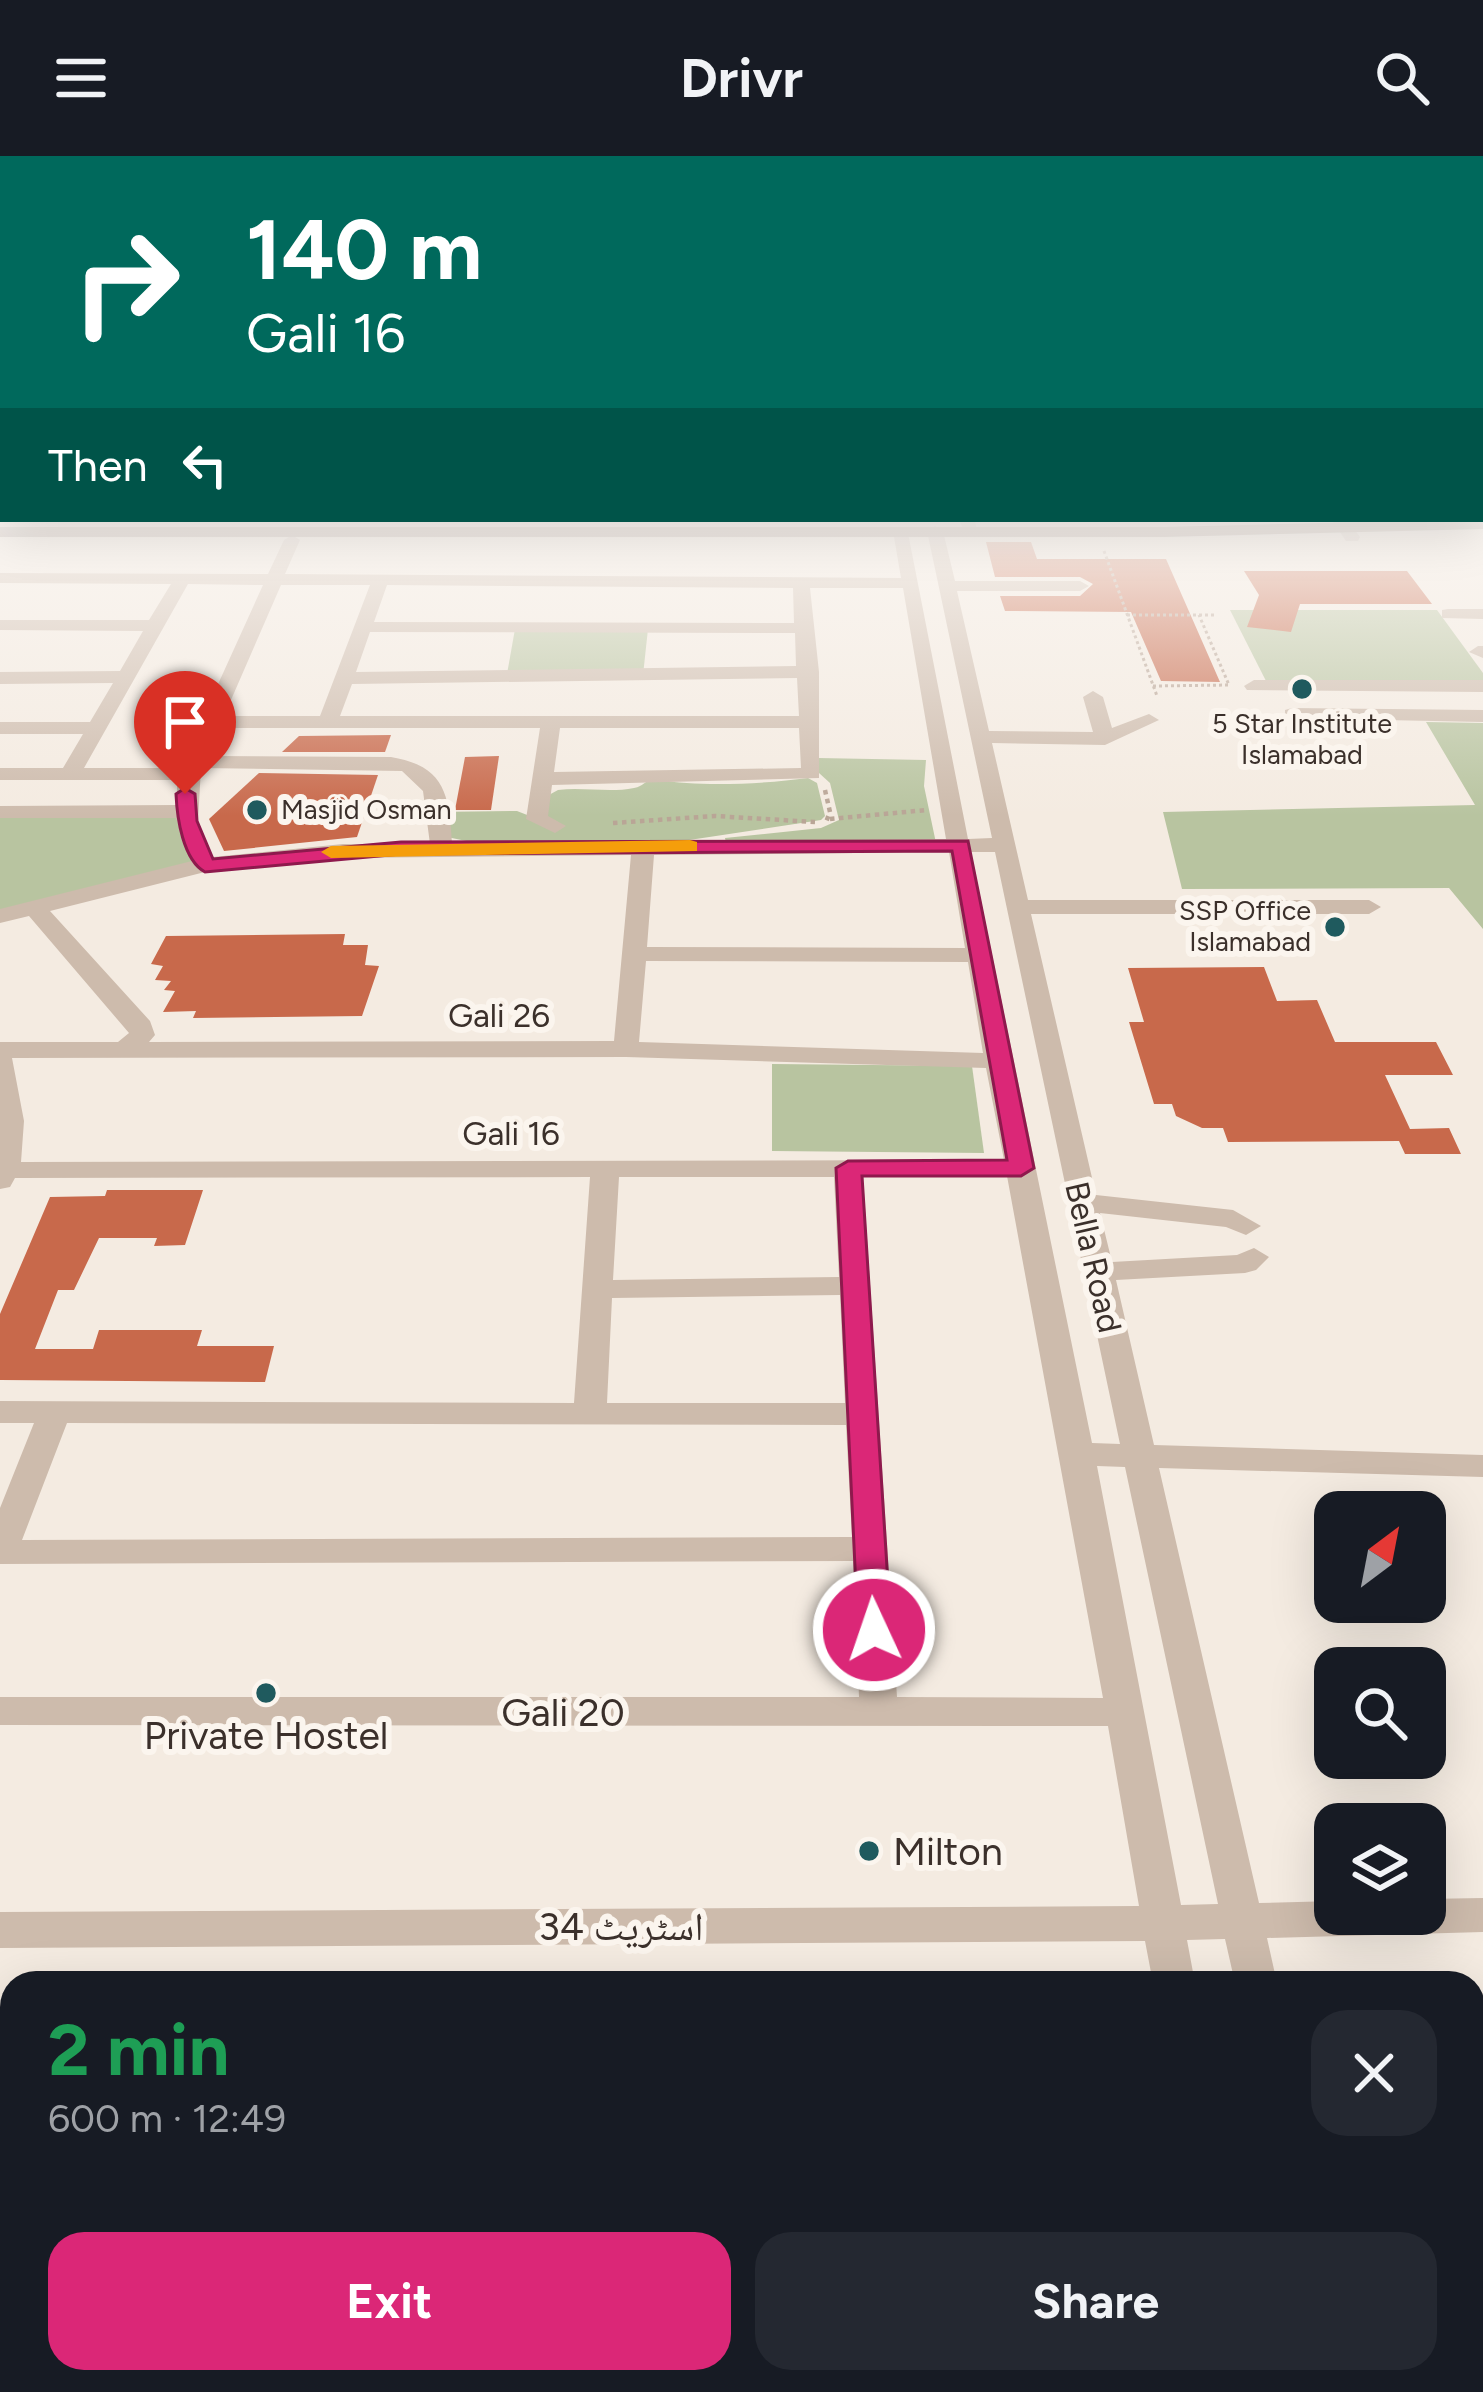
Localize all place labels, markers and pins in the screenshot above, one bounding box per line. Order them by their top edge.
pin [134,671,236,794]
marker: 5 Star Institute Islamabad [1289,676,1315,702]
place label: 5 Star Institute Islamabad [1212,707,1392,771]
place label: Masjid Osman [281,793,452,826]
marker: Masjid Osman [244,797,270,823]
place label: SSP Office Islamabad [1179,894,1311,958]
marker: SSP Office Islamabad [1322,914,1348,940]
marker: Private Hostel [253,1680,279,1706]
place label: Private Hostel [144,1712,388,1759]
place label: Milton [893,1828,1003,1875]
marker: Milton [856,1838,882,1864]

